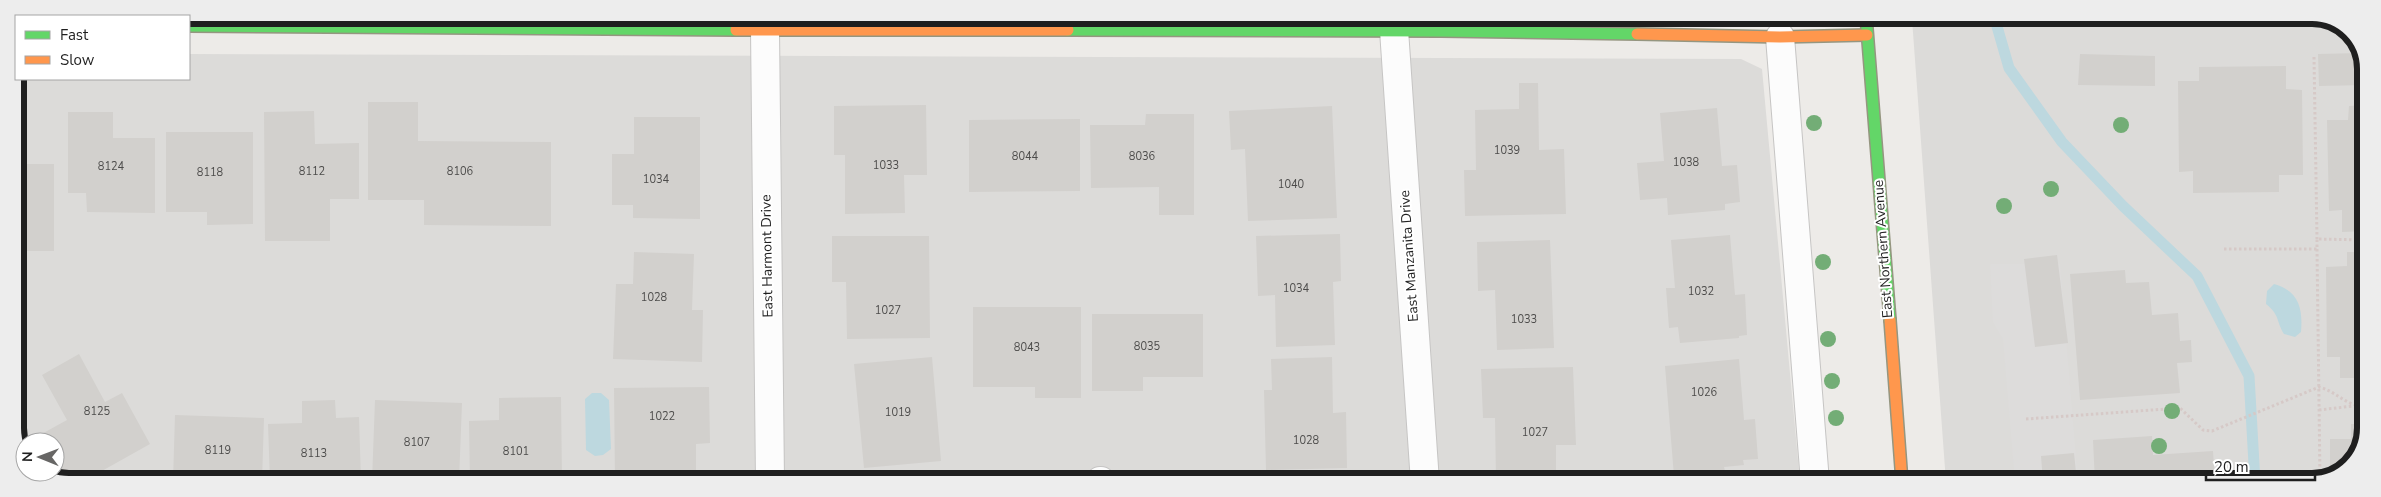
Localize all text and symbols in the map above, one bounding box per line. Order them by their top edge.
legend [15,15,190,80]
text: Fast [60,25,89,45]
text: Slow [60,50,95,70]
house number: 1039 [1494,143,1520,158]
house number: 8044 [1012,149,1039,164]
house number: 8036 [1129,149,1156,164]
house number: 1038 [1673,155,1700,170]
house number: 1033 [873,158,899,173]
house number: 8124 [98,159,125,174]
house number: 8112 [299,164,325,179]
house number: 8106 [447,164,474,179]
house number: 8118 [197,165,224,180]
house number: 1034 [643,172,670,187]
house number: 1040 [1278,177,1305,192]
street label: East Northern Avenue [1869,179,1897,319]
street label: East Manzanita Drive [1395,189,1423,323]
street label: East Harmont Drive [756,194,778,318]
house number: 1034 [1283,281,1310,296]
house number: 1032 [1688,284,1714,299]
house number: 1028 [641,290,668,305]
house number: 1027 [875,303,901,318]
house number: 1033 [1511,312,1537,327]
house number: 8035 [1134,339,1161,354]
house number: 8043 [1014,340,1040,355]
house number: 1026 [1691,385,1718,400]
house number: 8125 [84,404,111,419]
house number: 1019 [885,405,911,420]
house number: 1022 [649,409,675,424]
house number: 1027 [1522,425,1548,440]
north arrow [15,432,65,482]
house number: 1028 [1293,433,1320,448]
house number: 8107 [404,435,430,450]
house number: 8119 [205,443,231,458]
house number: 8101 [503,444,529,459]
house number: 8113 [301,446,327,461]
scale bar [2206,450,2315,482]
text: N [18,451,37,462]
text: 20 m [2214,457,2249,477]

